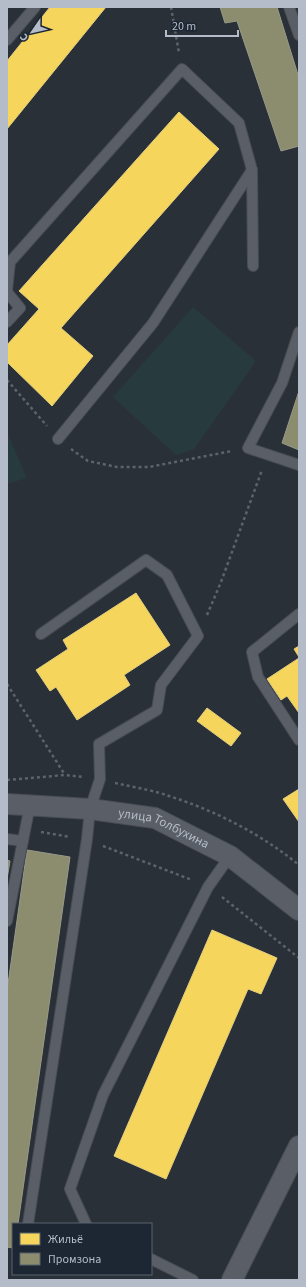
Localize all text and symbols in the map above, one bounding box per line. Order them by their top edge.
north arrow [12,12,52,52]
scale bar [166,12,238,38]
text: 20 m [172,18,196,35]
text: С [16,30,32,44]
street label: улица Толбухина [117,804,212,853]
legend [12,1223,152,1275]
text: Жильё [48,1231,83,1248]
text: Промзона [48,1251,101,1268]

